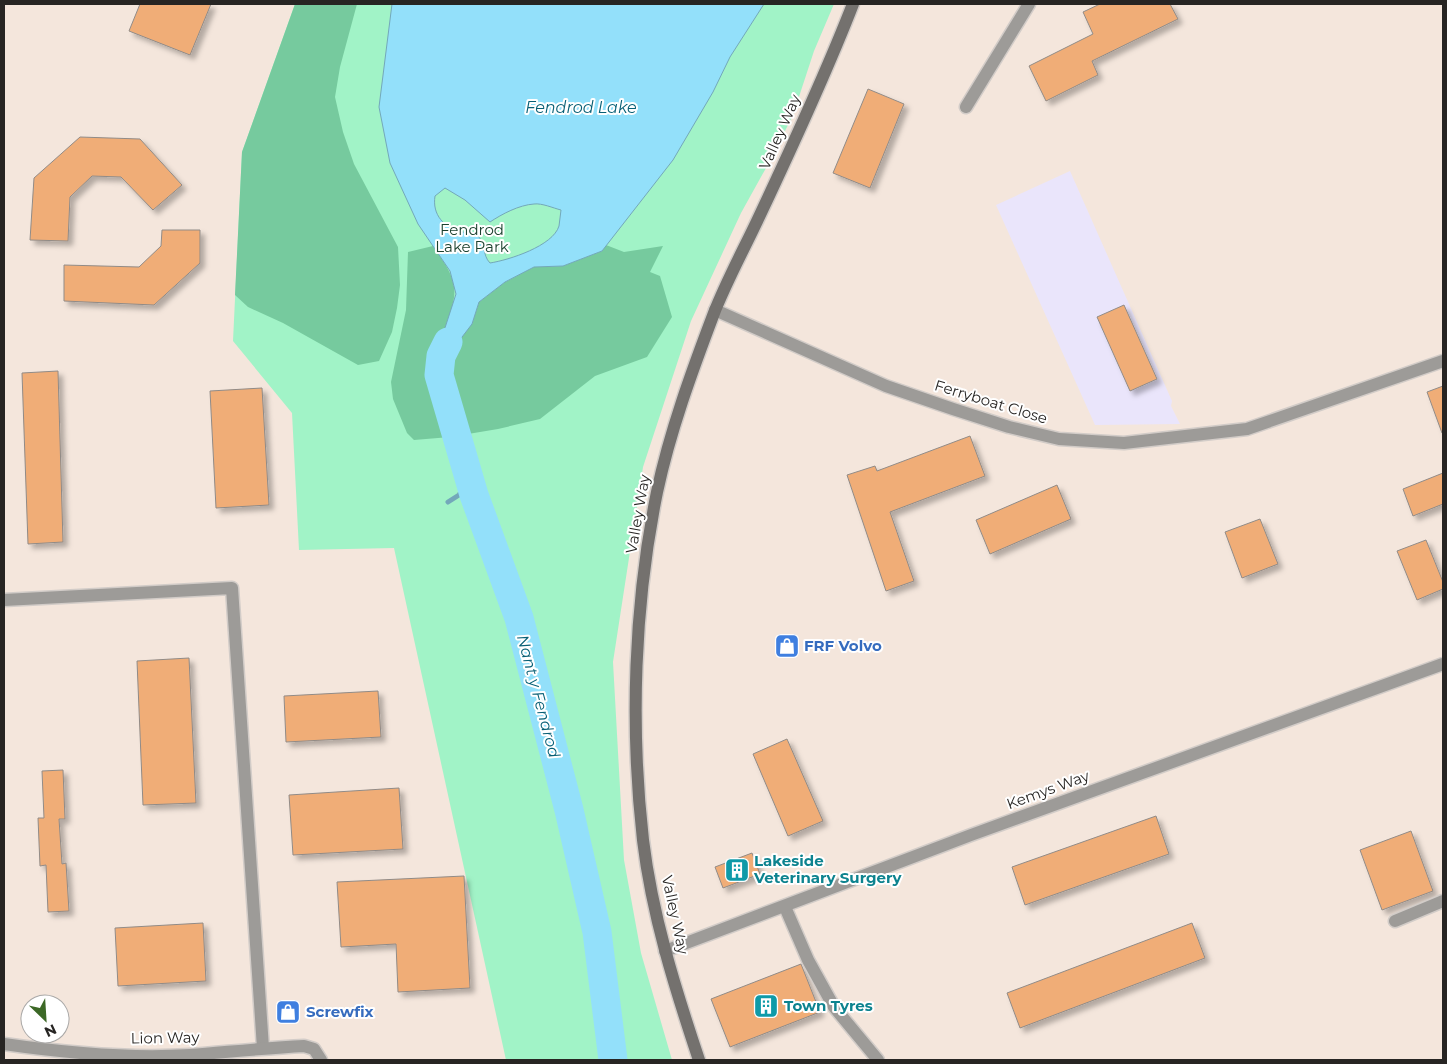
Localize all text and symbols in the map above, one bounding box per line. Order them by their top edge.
street label: Valley Way [755,91,805,172]
water label: Fendrod Lake [525,98,637,117]
park label: Fendrod Lake Park [435,220,509,256]
street label: Ferryboat Close [932,375,1050,428]
street label: Valley Way [621,472,654,555]
water label: Nant y Fendrod [513,633,564,760]
shop icon: FRF Volvo [774,633,800,659]
place label: FRF Volvo [804,636,882,655]
street label: Kemys Way [1004,765,1093,813]
place label: Lakeside Veterinary Surgery [753,851,902,887]
building icon: Lakeside Veterinary Surgery [724,857,750,883]
street label: Valley Way [658,874,693,957]
building icon: Town Tyres [753,993,779,1019]
north arrow [20,994,70,1044]
place label: Town Tyres [784,996,873,1015]
shop icon: Screwfix [275,999,301,1025]
place label: Screwfix [306,1002,374,1021]
text: N [42,1020,59,1041]
street label: Lion Way [130,1027,200,1048]

